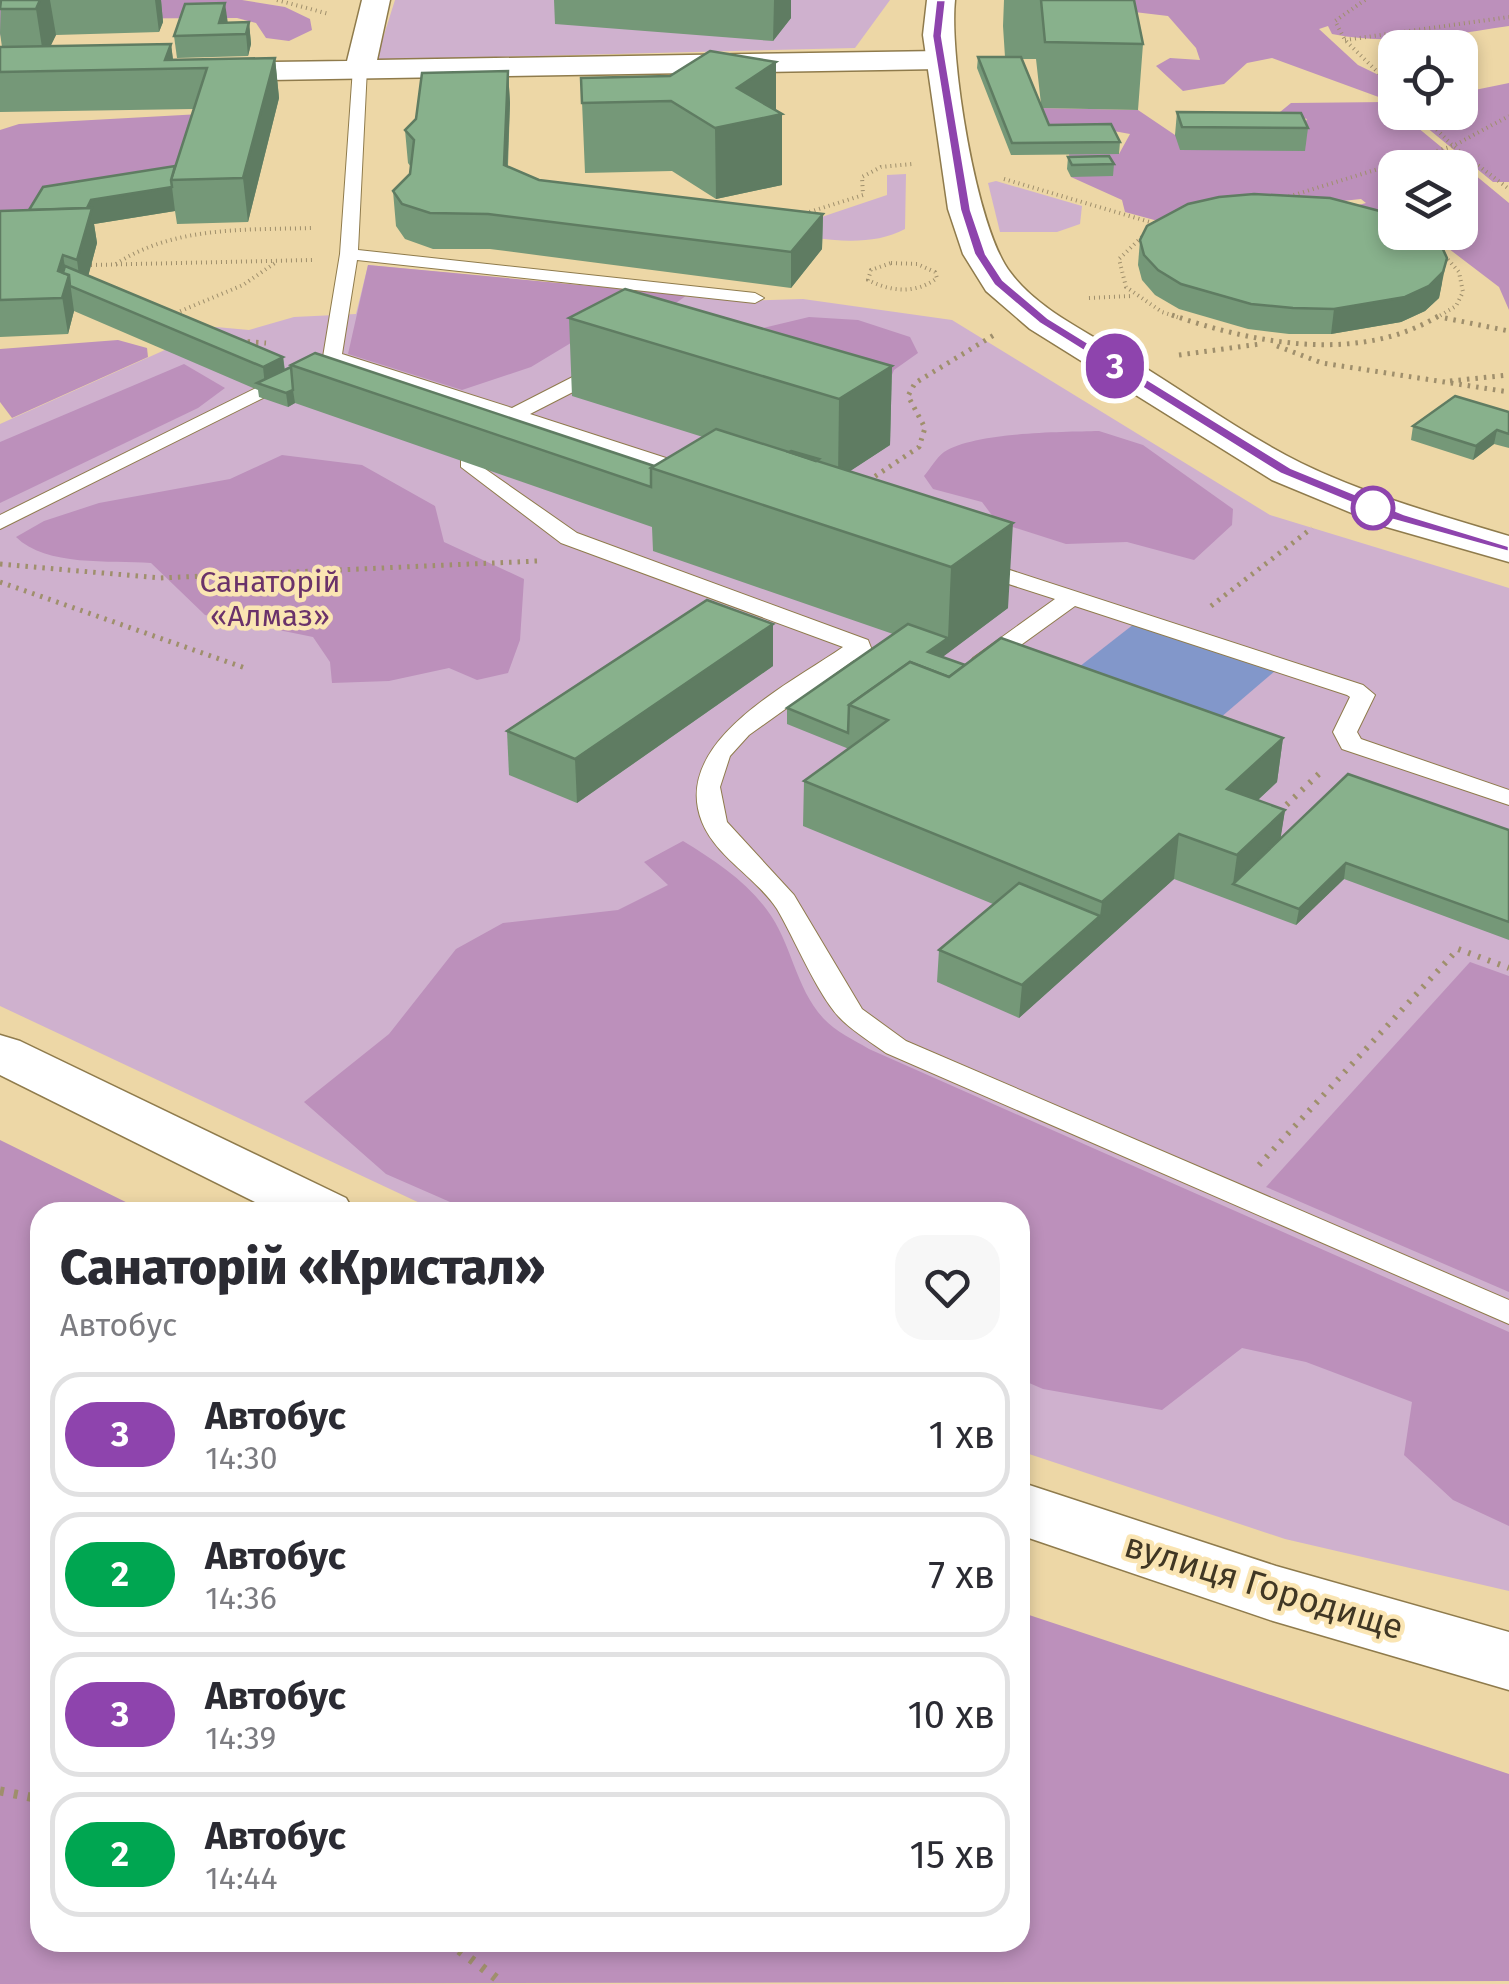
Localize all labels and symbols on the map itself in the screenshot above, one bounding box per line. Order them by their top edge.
line badge: 3 [1082,334,1148,398]
unlabelled marker [1352,487,1394,529]
park label: Санаторій «Алмаз» [200,564,340,634]
street label: вулиця Городище [1120,1524,1408,1648]

